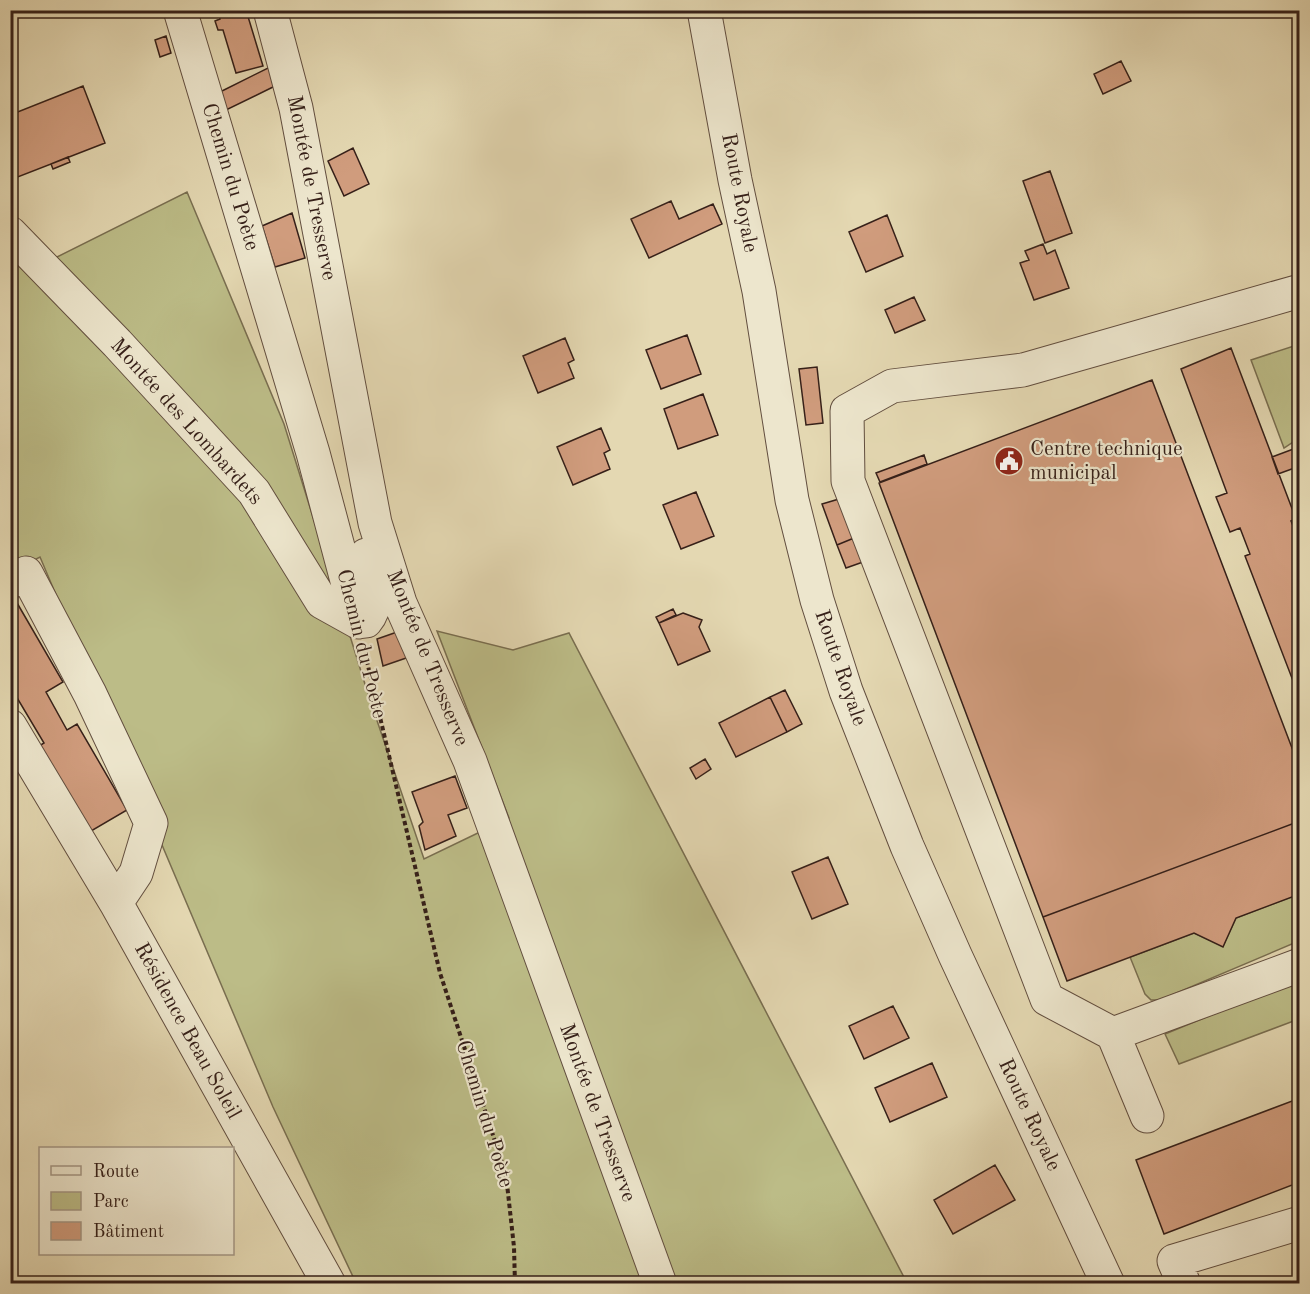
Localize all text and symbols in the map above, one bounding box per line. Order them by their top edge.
street label: Montée de Tresserve [283,94,339,282]
street label: Chemin du Poète [198,101,262,253]
street label: Route Royale [717,132,761,254]
street label: Montée des Lombardets [106,335,266,509]
place label: Centre technique municipal [1030,439,1183,484]
public building icon: Centre technique municipal [993,445,1025,477]
street label: Chemin du Poète [332,567,390,721]
street label: Montée de Tresserve [382,567,472,749]
street label: Route Royale [810,607,870,729]
street label: Résidence Beau Soleil [130,939,244,1123]
street label: Montée de Tresserve [555,1021,639,1205]
street label: Chemin du Poète [452,1038,516,1190]
street label: Route Royale [994,1056,1064,1174]
legend [39,1147,234,1255]
text: Route [93,1163,139,1181]
text: Parc [93,1193,129,1211]
text: Bâtiment [93,1223,164,1241]

